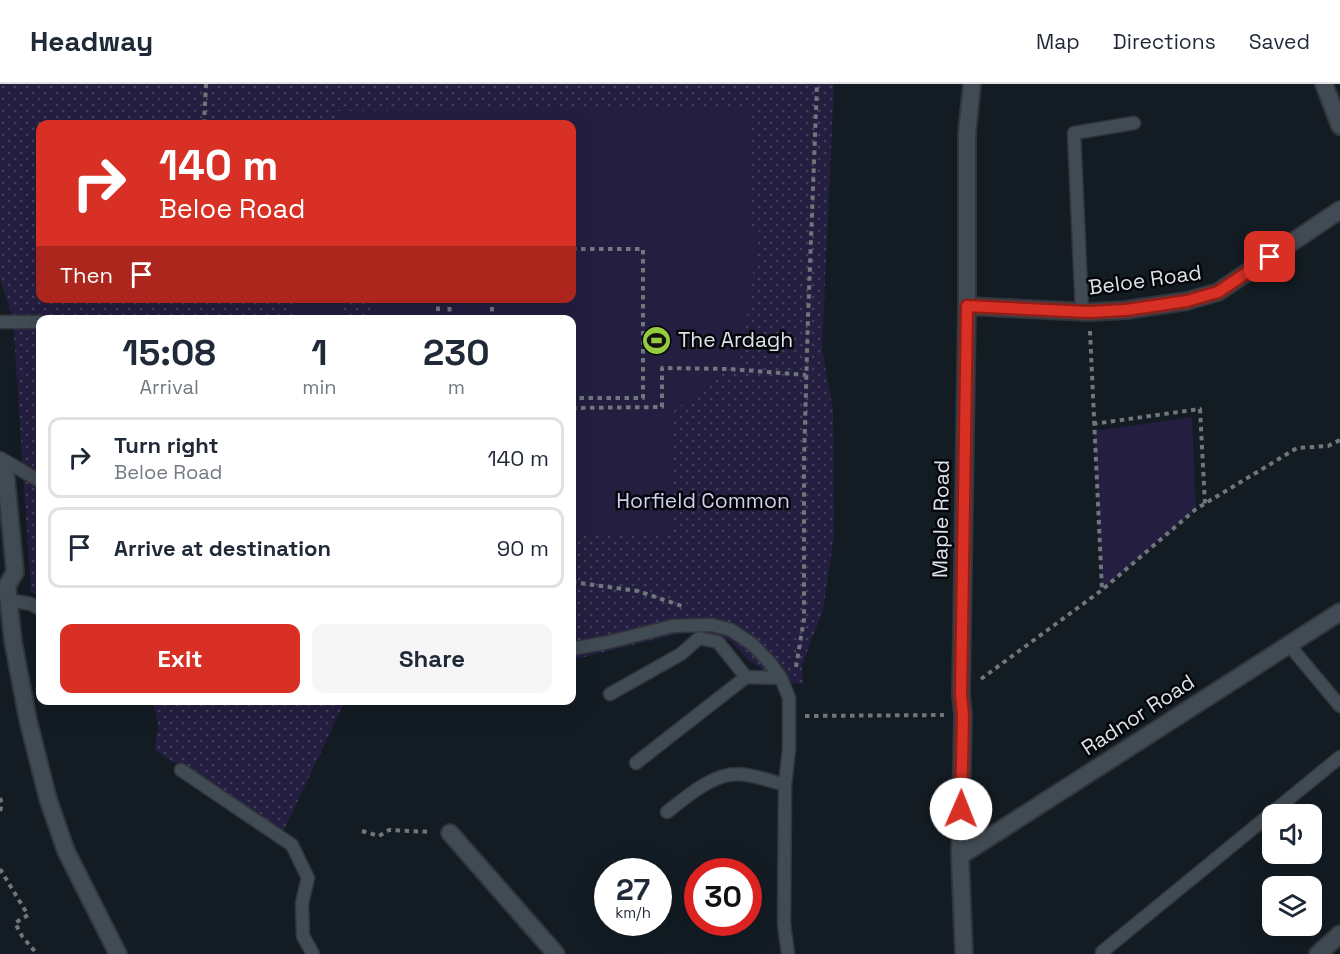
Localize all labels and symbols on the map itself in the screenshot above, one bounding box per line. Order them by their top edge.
pin [1244,231,1295,282]
street label: Beloe Road [1087,258,1203,301]
sports icon: The Ardagh [641,324,673,356]
place label: The Ardagh [678,326,793,353]
street label: Maple Road [926,460,955,578]
park label: Horfield Common [616,487,790,514]
street label: Radnor Road [1076,668,1199,761]
position arrow [929,777,993,841]
speed limit sign: 30 [684,858,762,936]

